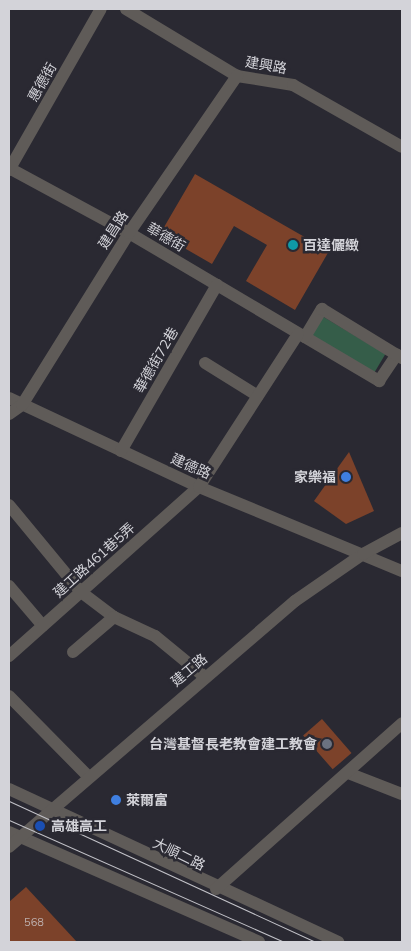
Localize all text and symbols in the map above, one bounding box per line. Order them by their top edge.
street label: 建興路 [244,53,288,77]
street label: 惠德街 [24,60,60,104]
street label: 建昌路 [95,208,131,252]
street label: 華德街 [144,219,188,255]
place label: 百達儷緻 [303,237,359,253]
marker: 百達儷緻 [287,239,299,251]
street label: 華德街72巷 [131,324,181,396]
street label: 建德路 [168,450,214,482]
place label: 家樂福 [294,469,336,485]
marker: 家樂福 [340,471,352,483]
street label: 建工路461巷5弄 [50,519,138,601]
street label: 建工路 [168,650,210,690]
place label: 台灣基督長老教會建工教會 [149,736,317,752]
marker: 台灣基督長老教會建工教會 [321,738,333,750]
place label: 萊爾富 [126,792,168,808]
marker: 萊爾富 [110,794,122,806]
place label: 高雄高工 [51,818,107,834]
marker: 高雄高工 [33,819,47,833]
street label: 大順二路 [150,834,208,874]
house number: 568 [24,915,44,929]

